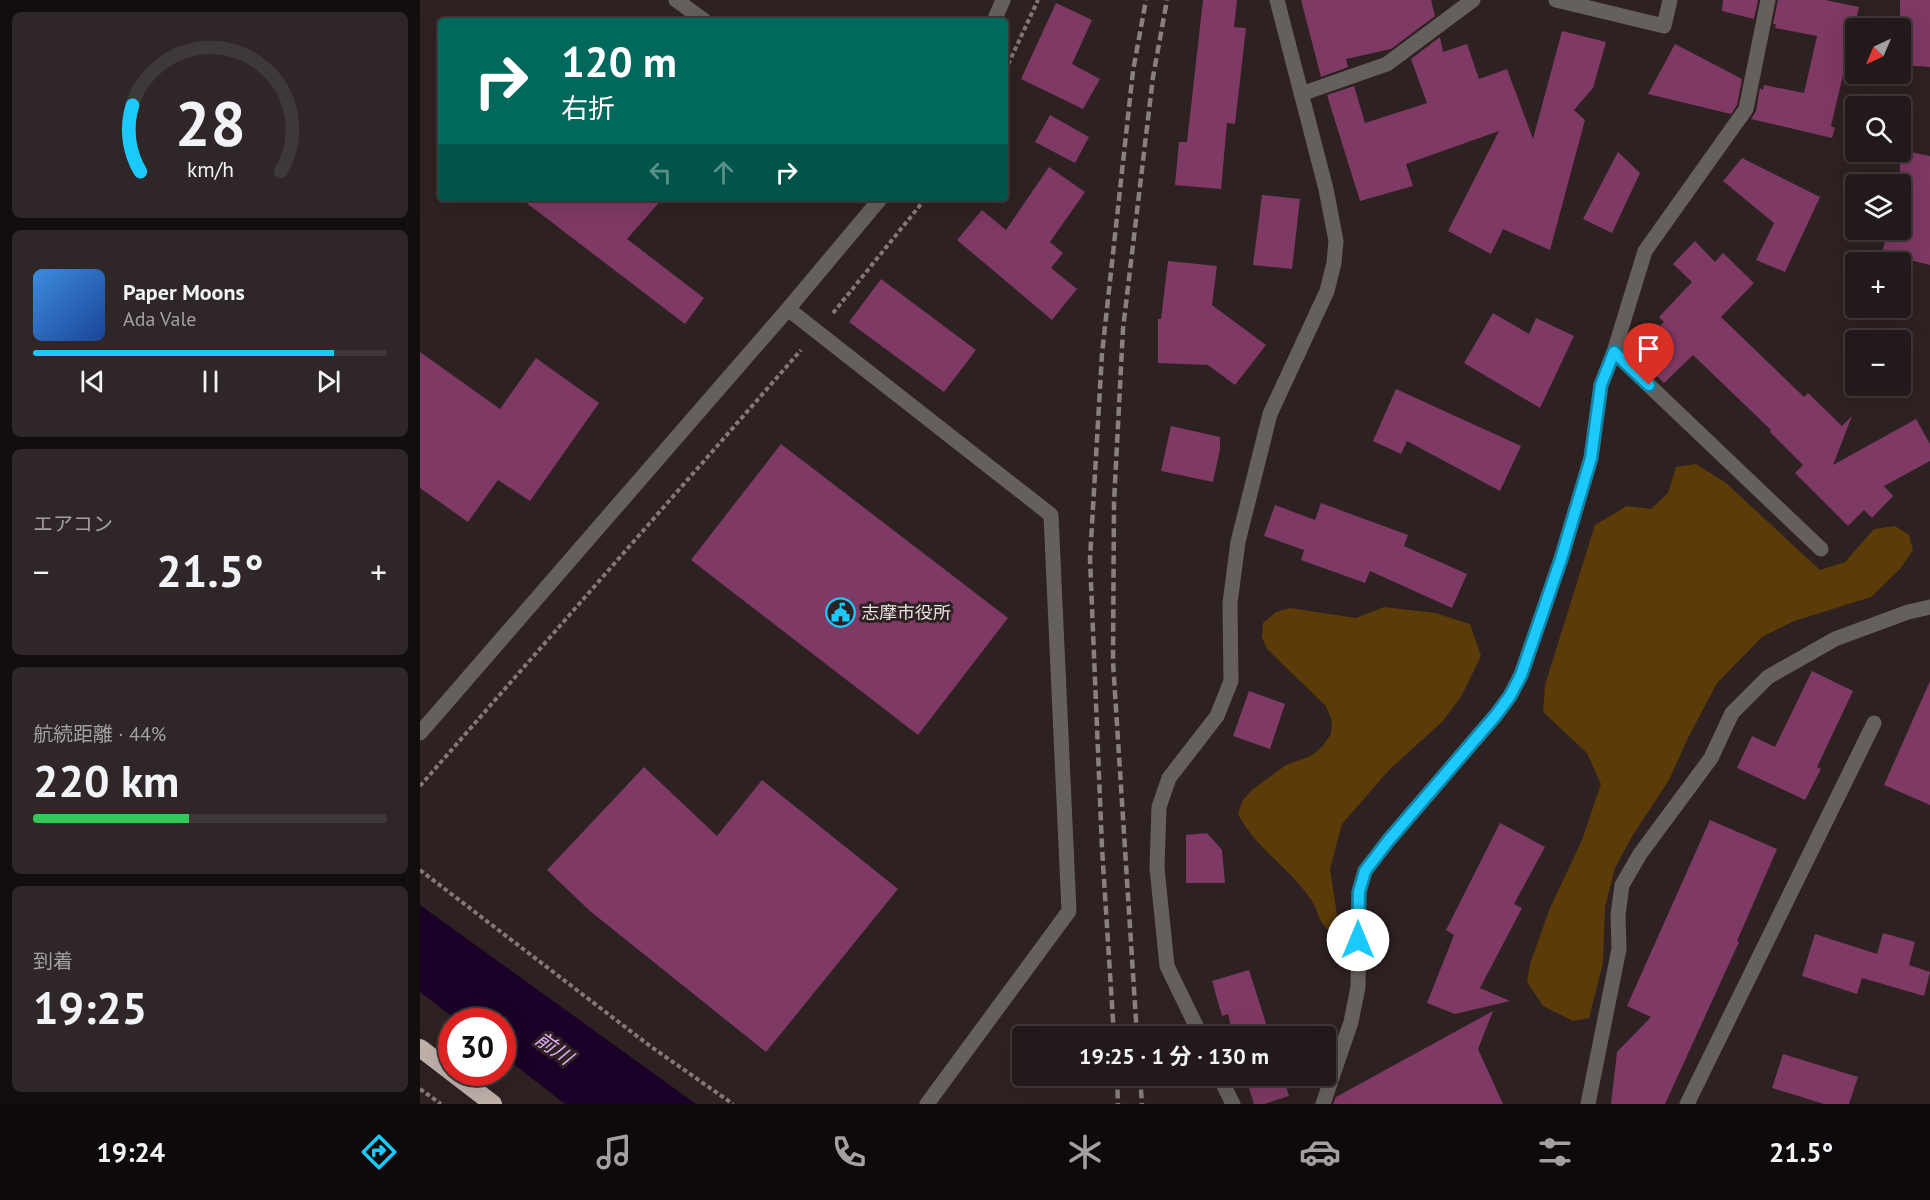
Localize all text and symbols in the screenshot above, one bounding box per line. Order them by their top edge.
north arrow [1845,18,1911,84]
map controls [1845,18,1911,396]
text: 120 m [561,34,677,89]
icon: right [462,42,540,120]
text: 28 [175,82,245,163]
text: 右折 [561,91,615,125]
button: search [1845,96,1911,162]
text: km/h [186,156,233,184]
icon: left [644,156,677,189]
icon: ahead [707,156,740,189]
icon: right [770,156,803,189]
button: layers [1845,174,1911,240]
button: + [1845,252,1911,318]
text: Paper Moons [123,278,245,306]
text: Ada Vale [123,306,196,332]
pin [1623,323,1674,385]
button: − [1845,330,1911,396]
icon: arrive [1632,332,1665,365]
icon: previous [76,365,109,398]
icon: pause [194,365,227,398]
icon: next [312,365,345,398]
text: エアコン [33,511,113,537]
text: 21.5° [156,541,264,599]
text: − [33,550,50,593]
text: + [370,550,387,593]
public building icon: 志摩市役所 [824,597,856,629]
place label: 志摩市役所 [861,601,951,624]
text: 航続距離 · 44% [33,721,166,747]
text: 220 km [33,751,179,809]
position arrow [1326,908,1390,972]
text: 到着 [33,948,73,974]
text: 19:25 [33,978,147,1036]
speed limit sign: 30 [438,1008,516,1086]
water label: 前川 [530,1026,579,1071]
text: 19:25 · 1 分 · 130 m [1079,1042,1269,1070]
icon: directions [358,1131,400,1173]
icon: music [593,1131,635,1173]
icon: phone [828,1131,870,1173]
icon: climate [1064,1131,1106,1173]
icon: car [1299,1131,1341,1173]
icon: filters [1534,1131,1576,1173]
text: 19:24 [97,1135,165,1169]
text: 21.5° [1769,1135,1833,1169]

